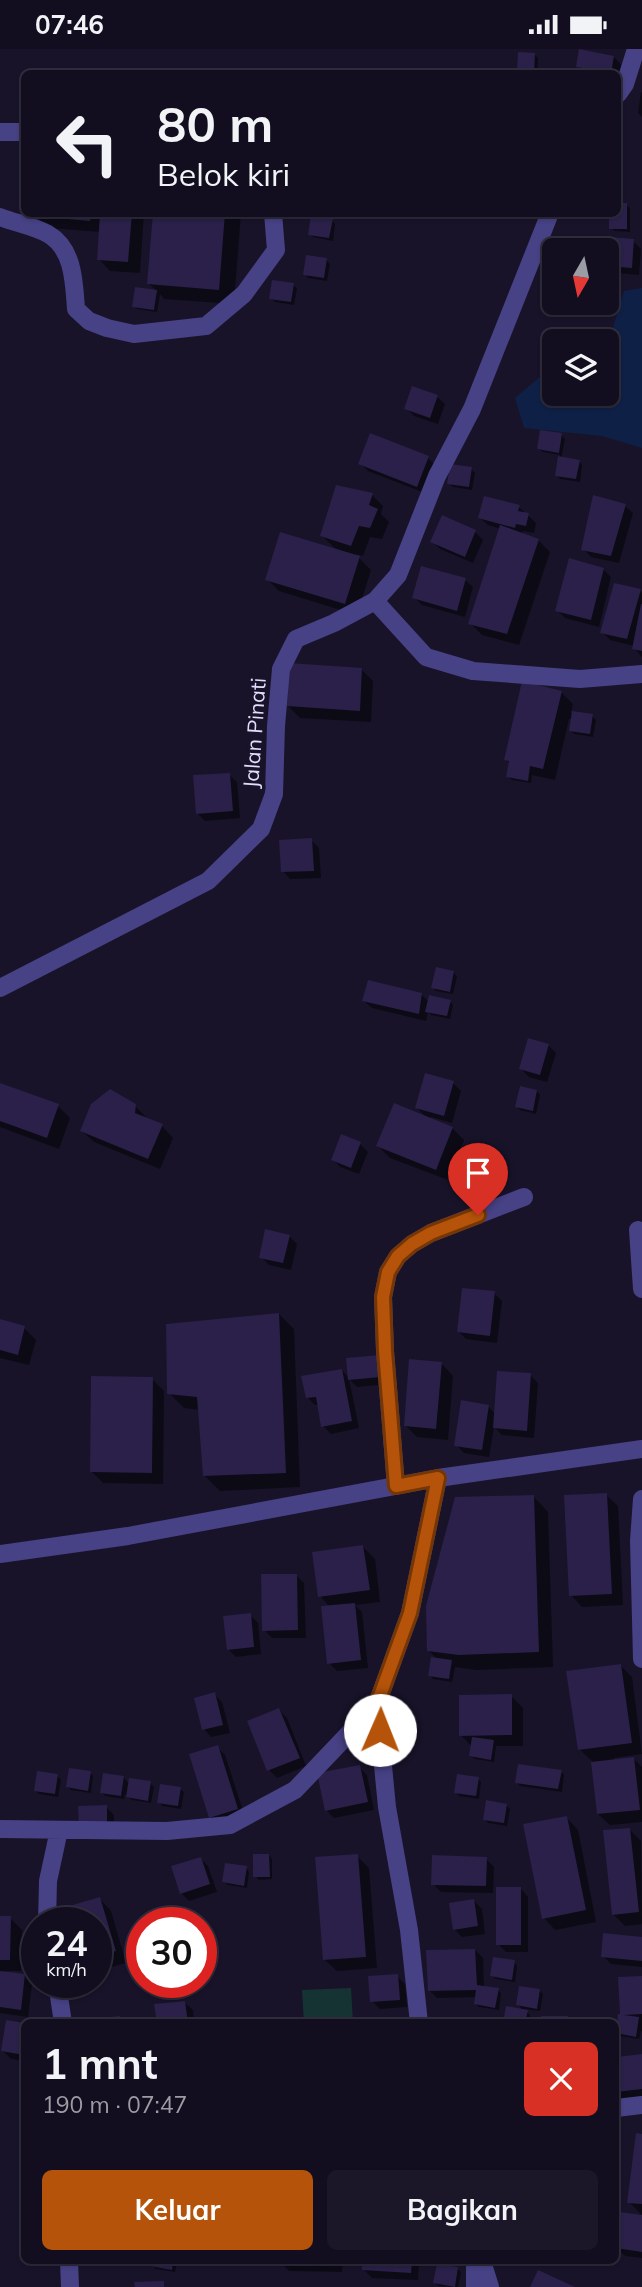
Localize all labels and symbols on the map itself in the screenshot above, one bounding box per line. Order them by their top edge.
north arrow [542,238,620,315]
street label: Jalan Pinati [237,677,271,789]
pin [448,1143,508,1215]
position arrow [343,1693,417,1767]
speed limit sign: 30 [126,1907,217,1998]

